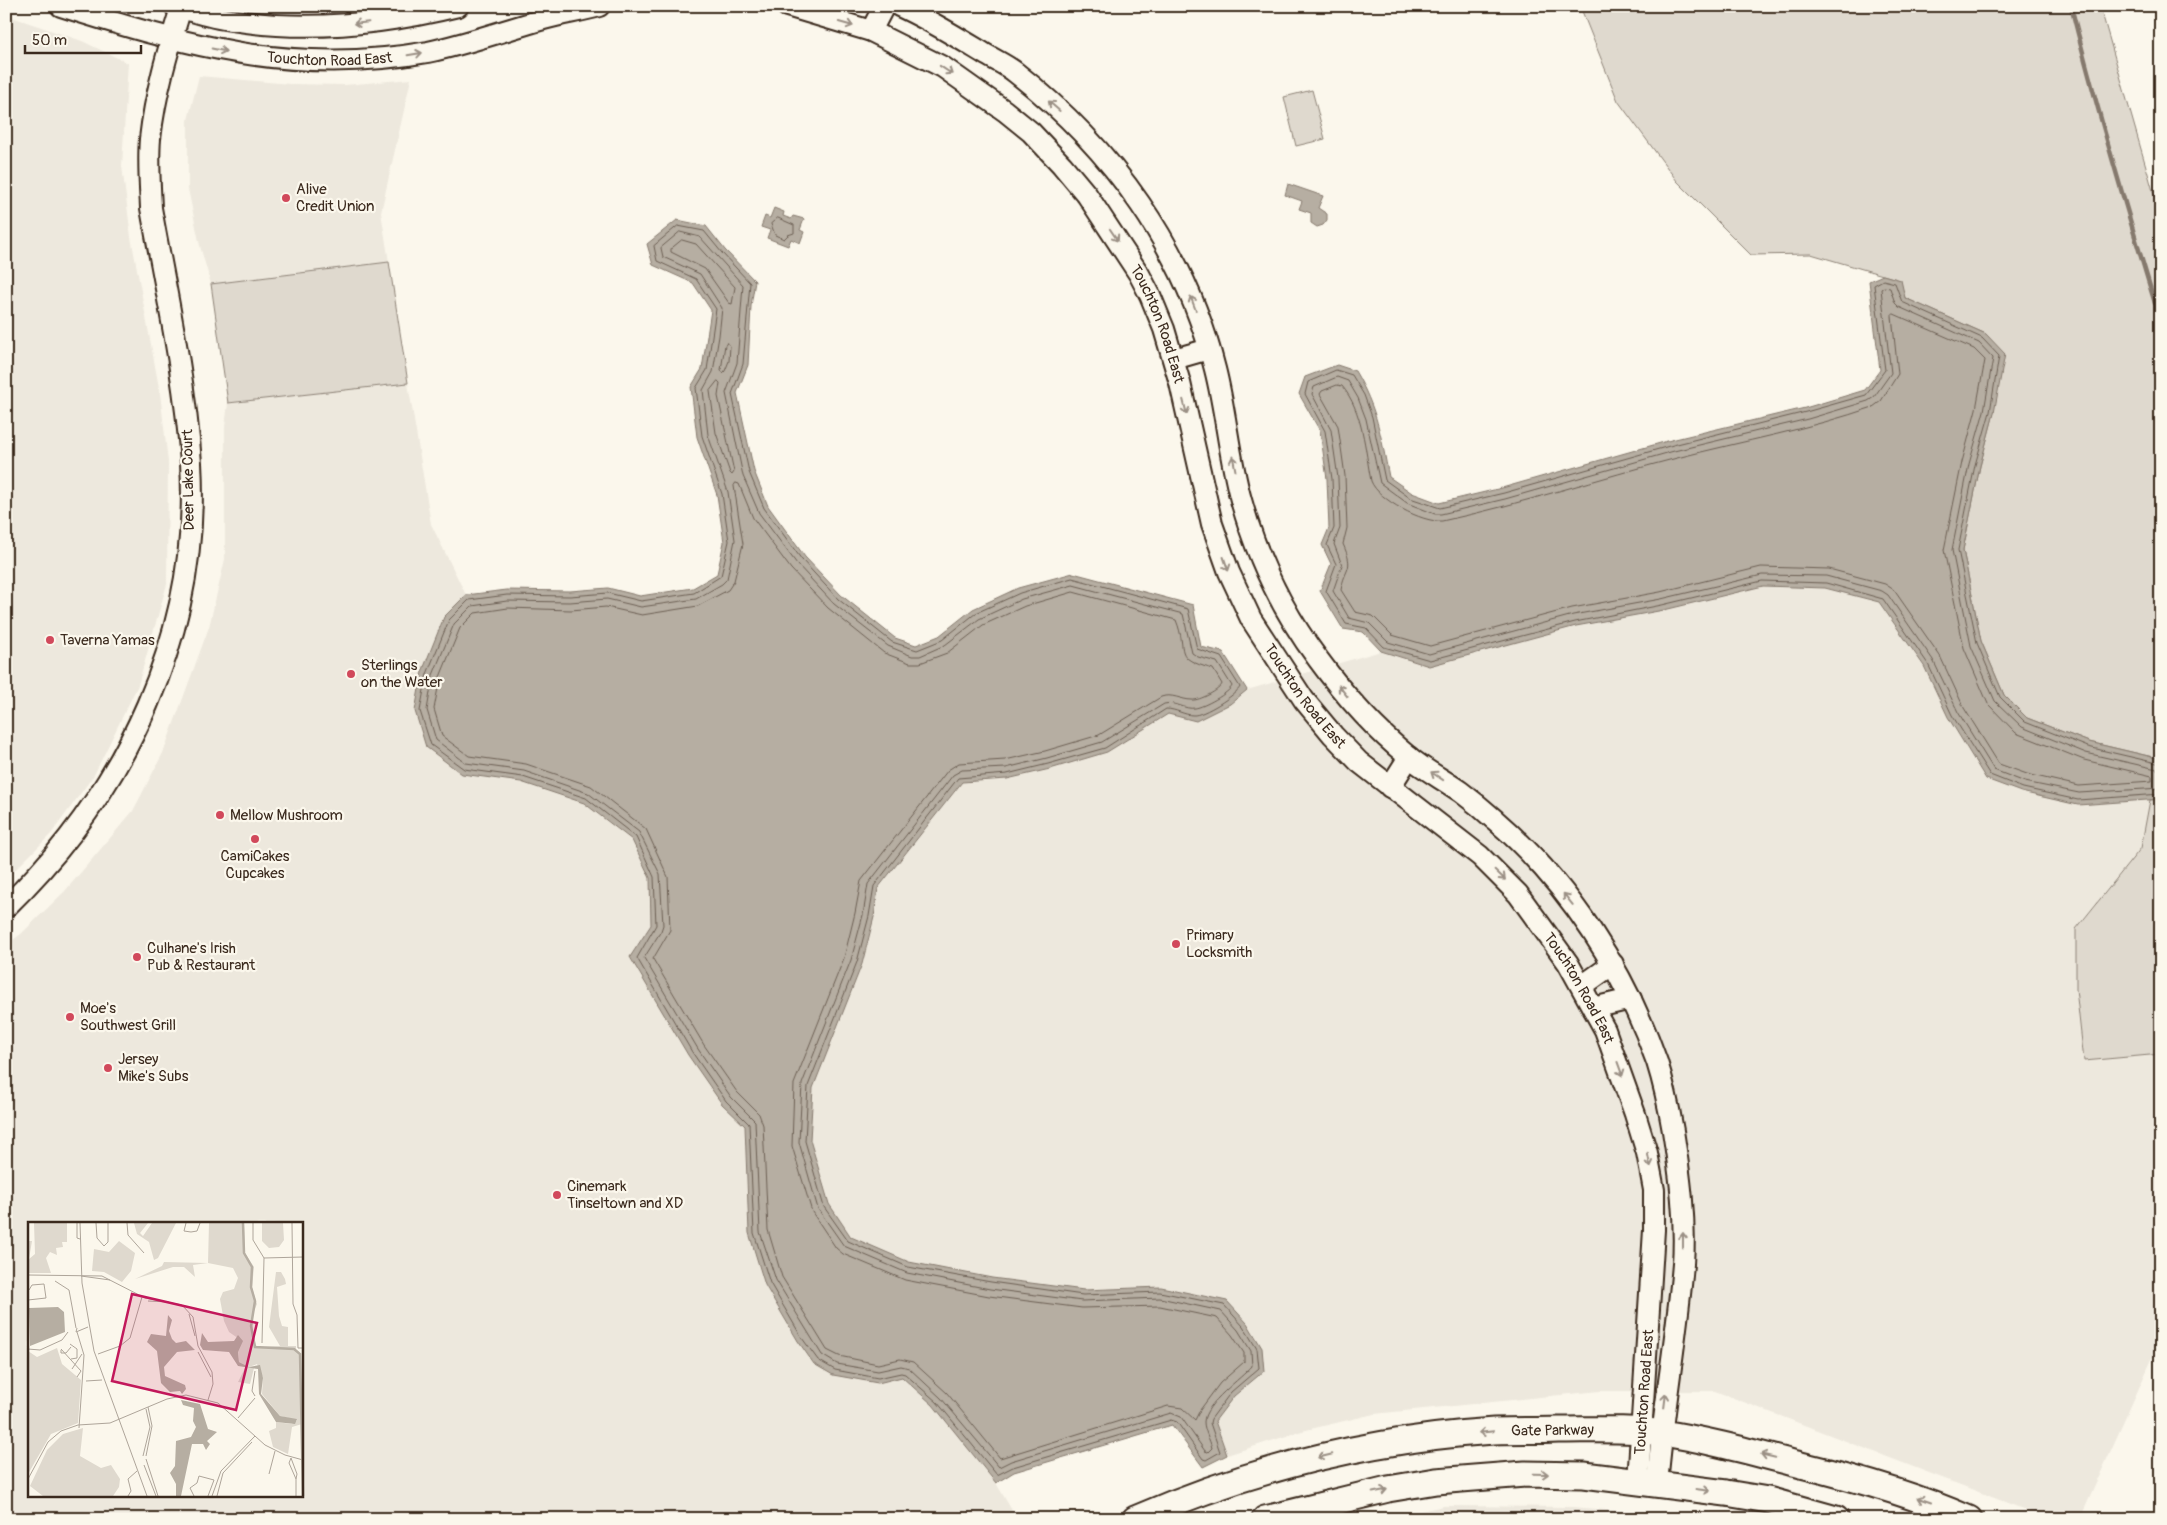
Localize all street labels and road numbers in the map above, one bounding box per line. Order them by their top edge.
street label: Touchton Road East [266,48,394,71]
street label: Touchton Road East [1126,261,1189,386]
street label: Deer Lake Court [178,428,199,531]
street label: Touchton Road East [1260,640,1350,753]
street label: Touchton Road East [1539,929,1618,1047]
street label: Touchton Road East [1631,1328,1658,1455]
street label: Gate Parkway [1511,1421,1595,1441]

